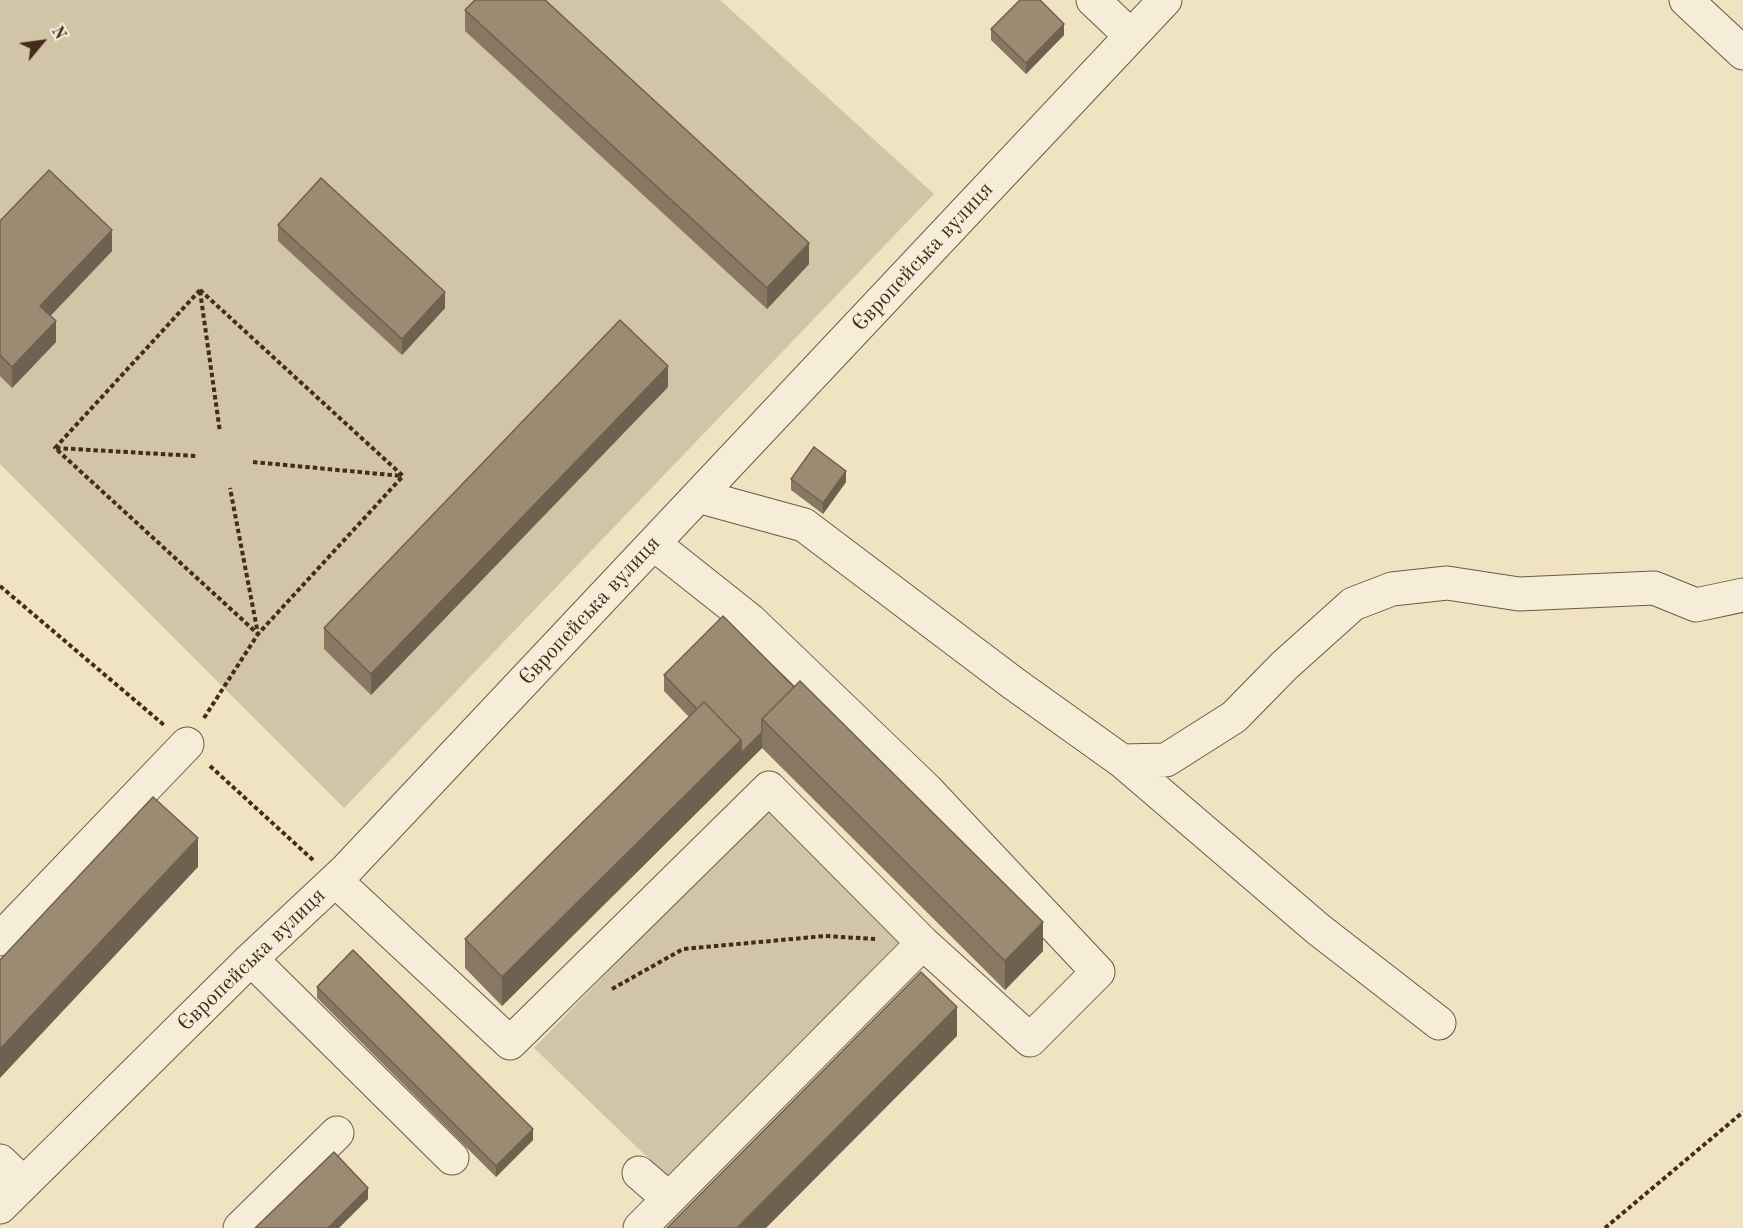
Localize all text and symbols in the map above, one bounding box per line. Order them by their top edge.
north arrow [12,12,72,72]
text: N [48,24,68,42]
street label: Європейська вулиця [847,177,999,337]
street label: Європейська вулиця [514,531,666,691]
street label: Європейська вулиця [173,883,331,1037]

